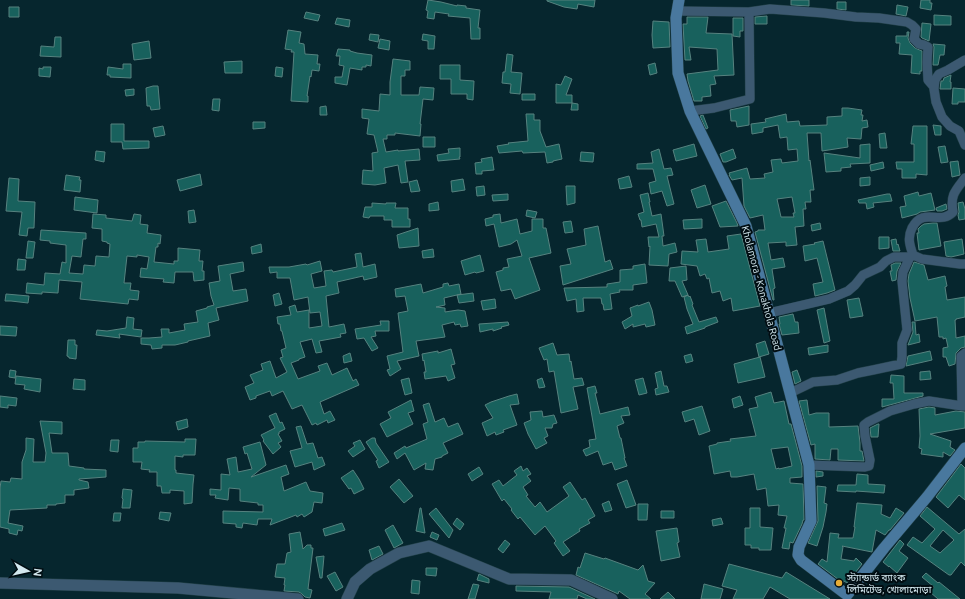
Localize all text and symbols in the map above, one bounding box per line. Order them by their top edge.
street label: Kholamora - Konakhola Road [740,225,784,352]
north arrow [8,551,48,591]
text: N [31,567,44,577]
place label: স্ট্যান্ডার্ড ব্যাংক লিমিটেড, খোলামোড়া [846,572,932,595]
marker: স্ট্যান্ডার্ড ব্যাংক লিমিটেড, খোলামোড়া [834,578,844,588]

